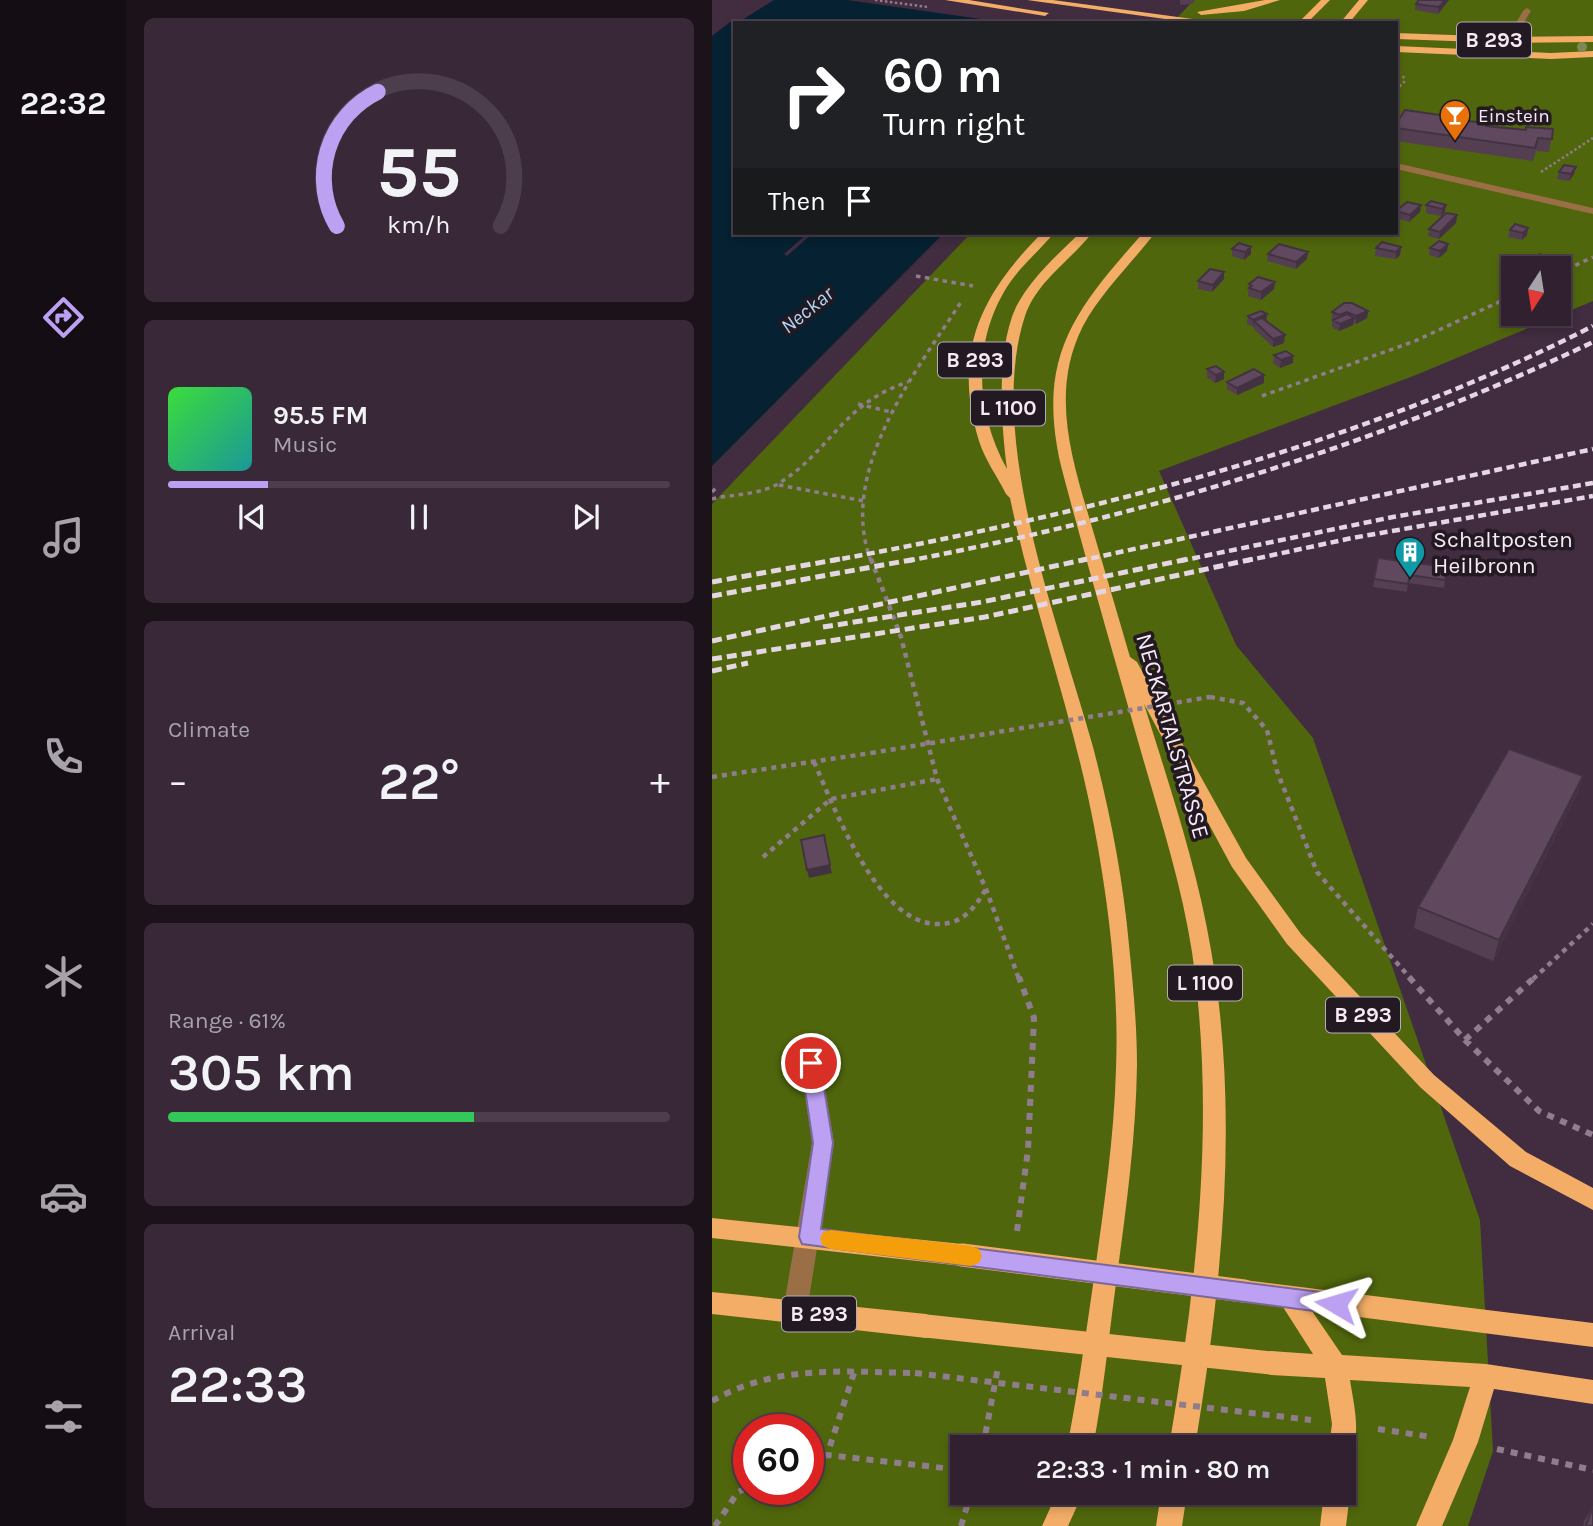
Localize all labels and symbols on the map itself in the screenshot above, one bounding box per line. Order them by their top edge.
road number: B 293 [1457,22,1531,58]
bar icon: Einstein [1438,98,1472,142]
place label: Einstein [1478,105,1550,127]
north arrow [1501,256,1571,326]
water label: Neckar [776,281,839,338]
road number: B 293 [938,342,1012,378]
road number: L 1100 [971,390,1045,426]
place label: Schaltposten Heilbronn [1433,526,1573,579]
building icon: Schaltposten Heilbronn [1393,535,1427,579]
street label: NECKARTALSTRASSE [1130,631,1215,842]
road number: L 1100 [1168,965,1242,1000]
road number: B 293 [1326,998,1400,1032]
pin [781,1033,841,1093]
position arrow [1299,1267,1373,1341]
road number: B 293 [782,1296,856,1332]
speed limit sign: 60 [733,1414,824,1505]

